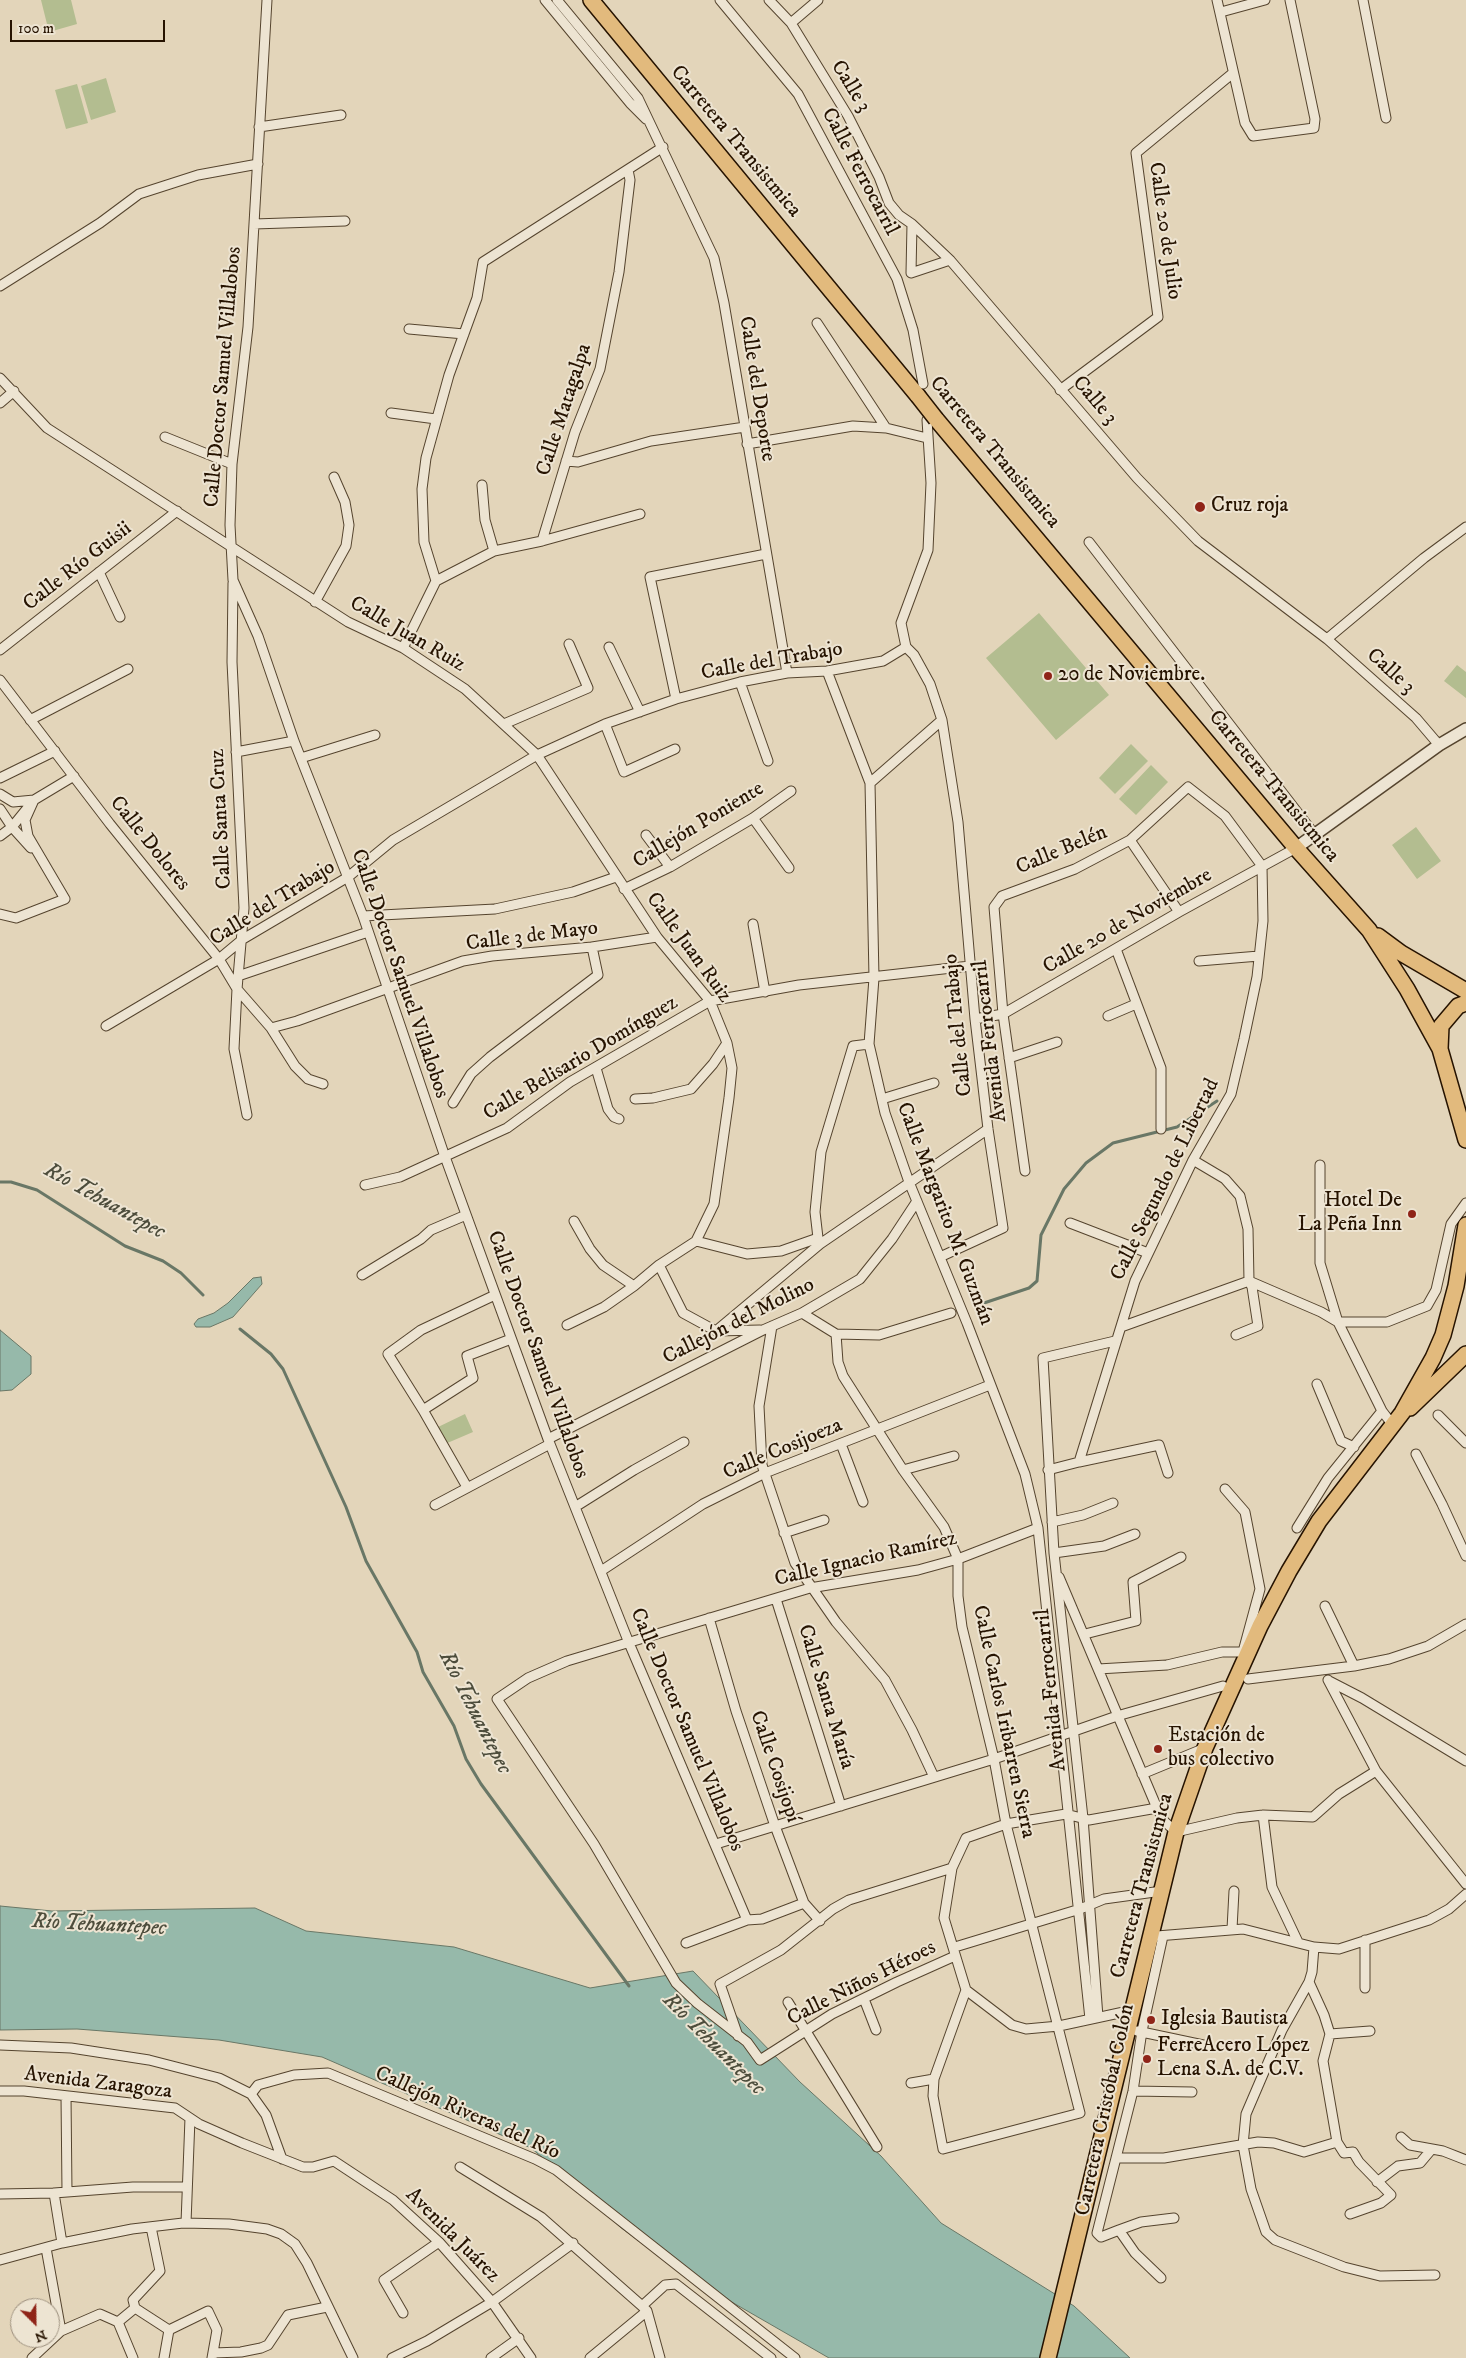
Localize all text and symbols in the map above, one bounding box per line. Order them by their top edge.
scale bar [12,10,168,42]
text: 100 m [18,19,54,38]
street label: Calle 3 [824,56,876,118]
street label: Carretera Transistmica [664,61,806,223]
street label: Calle Ferrocarril [815,104,903,240]
street label: Calle 20 de Julio [1142,161,1186,301]
street label: Calle Doctor Samuel Villalobos [200,246,248,508]
street label: Calle del Deporte [732,314,780,464]
street label: Calle Matagalpa [532,341,598,479]
street label: Calle 3 [1066,371,1122,431]
street label: Carretera Transistmica [923,372,1065,534]
place label: Cruz roja [1211,494,1288,520]
marker: Cruz roja [1193,500,1207,514]
street label: Calle Río Guisii [19,517,137,617]
street label: Calle Juan Ruiz [345,592,469,678]
street label: Calle del Trabajo [699,637,845,687]
street label: Calle 3 [1361,644,1419,700]
place label: 20 de Noviembre. [1058,663,1205,689]
marker: 20 de Noviembre. [1042,670,1054,682]
street label: Carretera Transistmica [1202,706,1344,868]
street label: Calle Santa Cruz [206,748,238,890]
street label: Callejón Poniente [629,777,769,875]
street label: Calle Dolores [103,792,195,896]
street label: Calle Belén [1013,821,1111,881]
street label: Calle Doctor Samuel Villalobos [345,846,453,1102]
street label: Calle del Trabajo [206,855,340,953]
street label: Calle 20 de Noviembre [1039,863,1217,981]
street label: Calle Juan Ruiz [640,888,736,1008]
street label: Calle 3 de Mayo [465,916,599,958]
street label: Calle del Trabajo [939,953,979,1097]
street label: Avenida Ferrocarril [969,958,1013,1124]
street label: Calle Belisario Domínguez [479,991,683,1127]
street label: Calle Segundo de Libertad [1106,1075,1226,1285]
street label: Calle Margarito M. Guzmán [890,1099,998,1329]
water label: Río Tehuantepec [39,1158,169,1246]
place label: Hotel De La Peña Inn [1298,1189,1402,1239]
marker: Hotel De La Peña Inn [1406,1208,1418,1220]
street label: Calle Doctor Samuel Villalobos [480,1228,594,1482]
street label: Callejón del Molino [659,1273,819,1371]
street label: Calle Cosijoeza [720,1414,846,1486]
street label: Calle Ignacio Ramírez [772,1527,960,1593]
street label: Calle Carlos Iribarren Sierra [966,1603,1040,1841]
street label: Calle Doctor Samuel Villalobos [623,1605,749,1855]
street label: Avenida Ferrocarril [1031,1607,1073,1773]
street label: Calle Santa María [791,1622,859,1772]
water label: Río Tehuantepec [432,1647,516,1779]
street label: Calle Cosijopí [743,1708,805,1826]
place label: Estación de bus colectivo [1168,1724,1274,1774]
marker: Estación de bus colectivo [1152,1743,1164,1755]
street label: Carretera Transistmica [1106,1791,1180,1981]
water label: Río Tehuantepec [31,1909,167,1943]
street label: Calle Niños Héroes [784,1936,940,2032]
water label: Río Tehuantepec [656,1988,770,2102]
street label: Carretera Cristóbal Colón [1071,2002,1141,2218]
place label: Iglesia Bautista [1161,2007,1288,2033]
marker: Iglesia Bautista [1145,2014,1157,2026]
place label: FerreAcero López Lena S.A. de C.V. [1157,2034,1310,2084]
marker: FerreAcero López Lena S.A. de C.V. [1141,2053,1153,2065]
street label: Avenida Zaragoza [23,2062,173,2106]
street label: Callejón Riveras del Río [371,2062,563,2166]
street label: Avenida Juárez [399,2183,505,2289]
north arrow [10,2298,60,2348]
text: N [32,2325,49,2346]

